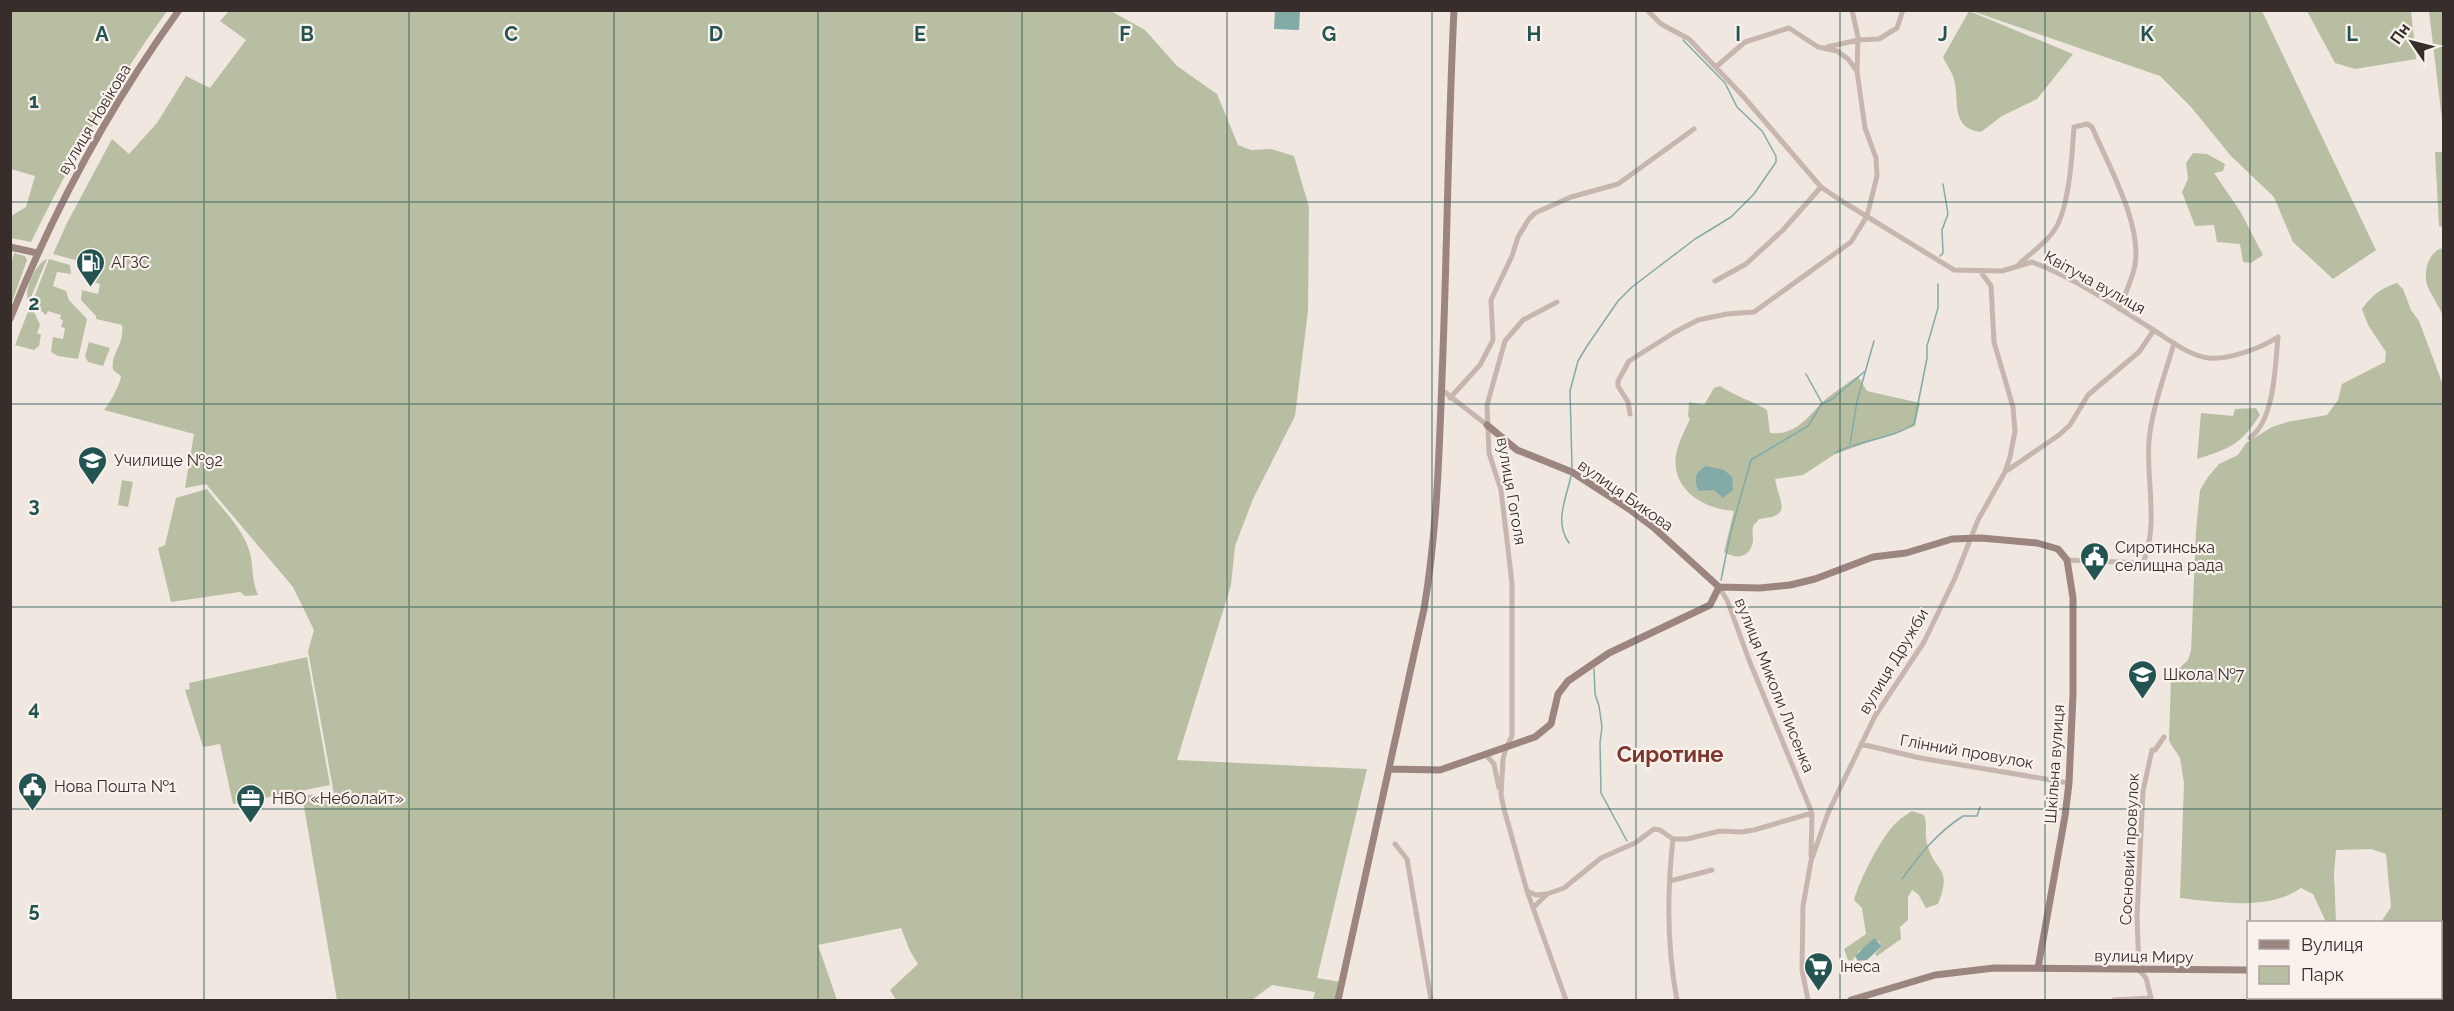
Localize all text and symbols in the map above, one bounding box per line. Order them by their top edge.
north arrow [2382,12,2442,72]
text: Пн [2386,20,2414,48]
text: A [95,22,109,46]
text: B [300,22,314,46]
text: C [504,22,518,46]
text: D [709,22,723,46]
text: E [914,22,926,46]
text: F [1119,22,1131,46]
text: G [1322,22,1336,46]
text: H [1527,22,1541,46]
text: I [1735,22,1741,46]
text: J [1938,22,1948,46]
text: K [2140,22,2154,46]
text: L [2346,22,2358,46]
street label: вулиця Новікова [54,61,135,178]
text: 1 [29,89,39,113]
fuel station icon: АГЗС [74,246,106,288]
street label: Квітуча вулиця [2041,247,2149,318]
place label: АГЗС [111,253,150,272]
text: 2 [28,291,40,315]
street label: вулиця Гоголя [1493,436,1530,546]
school or university icon: Училище №92 [77,444,109,486]
place label: Училище №92 [114,451,223,470]
street label: вулиця Бикова [1574,455,1677,535]
text: 3 [28,493,40,517]
place label: Сиротинська селищна рада [2115,538,2224,575]
public building icon: Сиротинська селищна рада [2078,540,2110,582]
street label: вулиця Миколи Лисенка [1731,595,1818,775]
street label: вулиця Дружби [1855,605,1932,717]
school or university icon: Школа №7 [2126,658,2158,700]
place label: Школа №7 [2163,665,2245,684]
text: 4 [28,696,40,720]
street label: Шкільна вулиця [2041,704,2068,824]
street label: Глінний провулок [1899,730,2035,773]
district label: Сиротине [1617,741,1723,767]
public building icon: Нова Пошта №1 [17,770,49,812]
street label: Сосновий провулок [2116,772,2143,926]
place label: Нова Пошта №1 [54,777,176,796]
office icon: НВО «Неболайт» [235,782,267,824]
place label: НВО «Неболайт» [272,789,404,808]
text: 5 [28,898,40,922]
legend [2247,921,2442,999]
text: Вулиця [2301,934,2363,955]
street label: вулиця Миру [2094,946,2194,967]
supermarket icon: Інеса [1803,950,1835,992]
place label: Інеса [1840,957,1880,976]
text: Парк [2301,964,2344,985]

